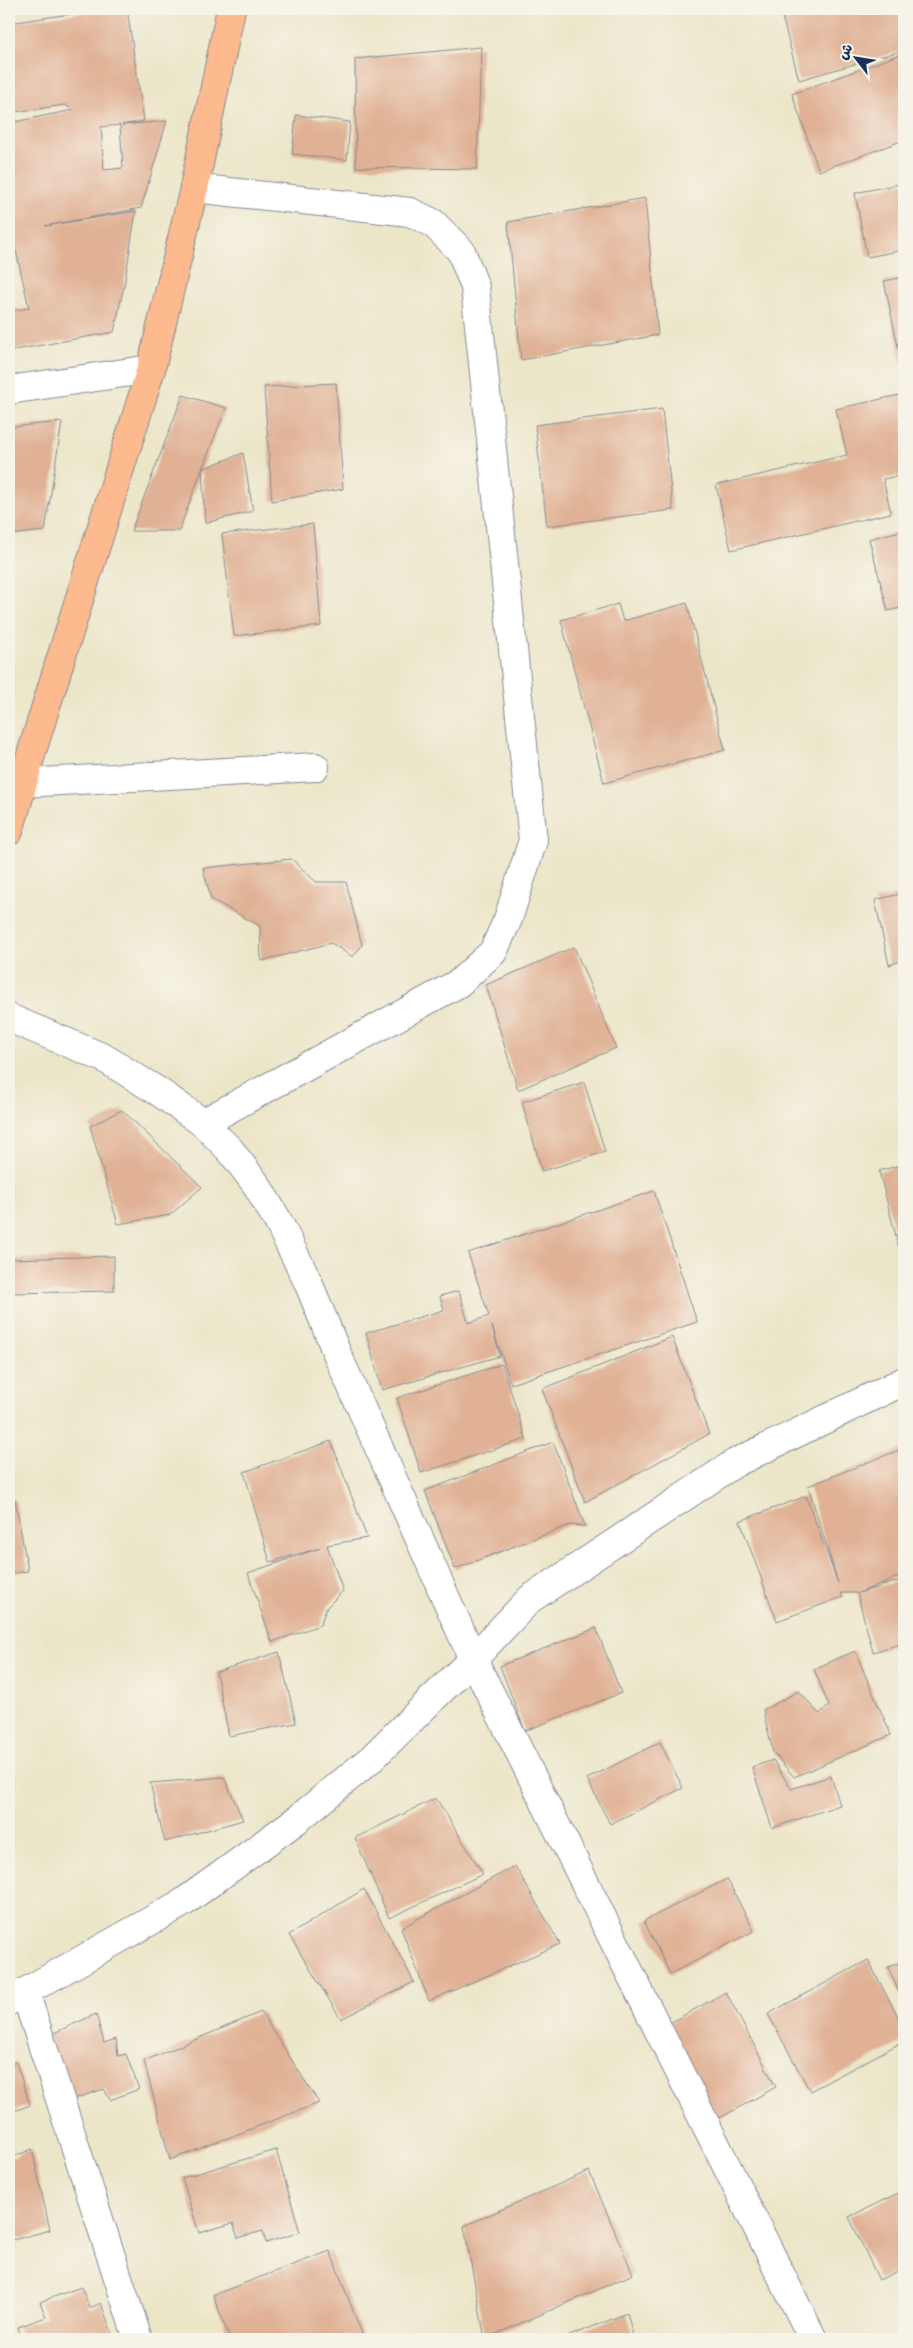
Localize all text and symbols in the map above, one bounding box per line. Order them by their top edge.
north arrow [830,32,880,82]
text: ش [834,41,857,63]

